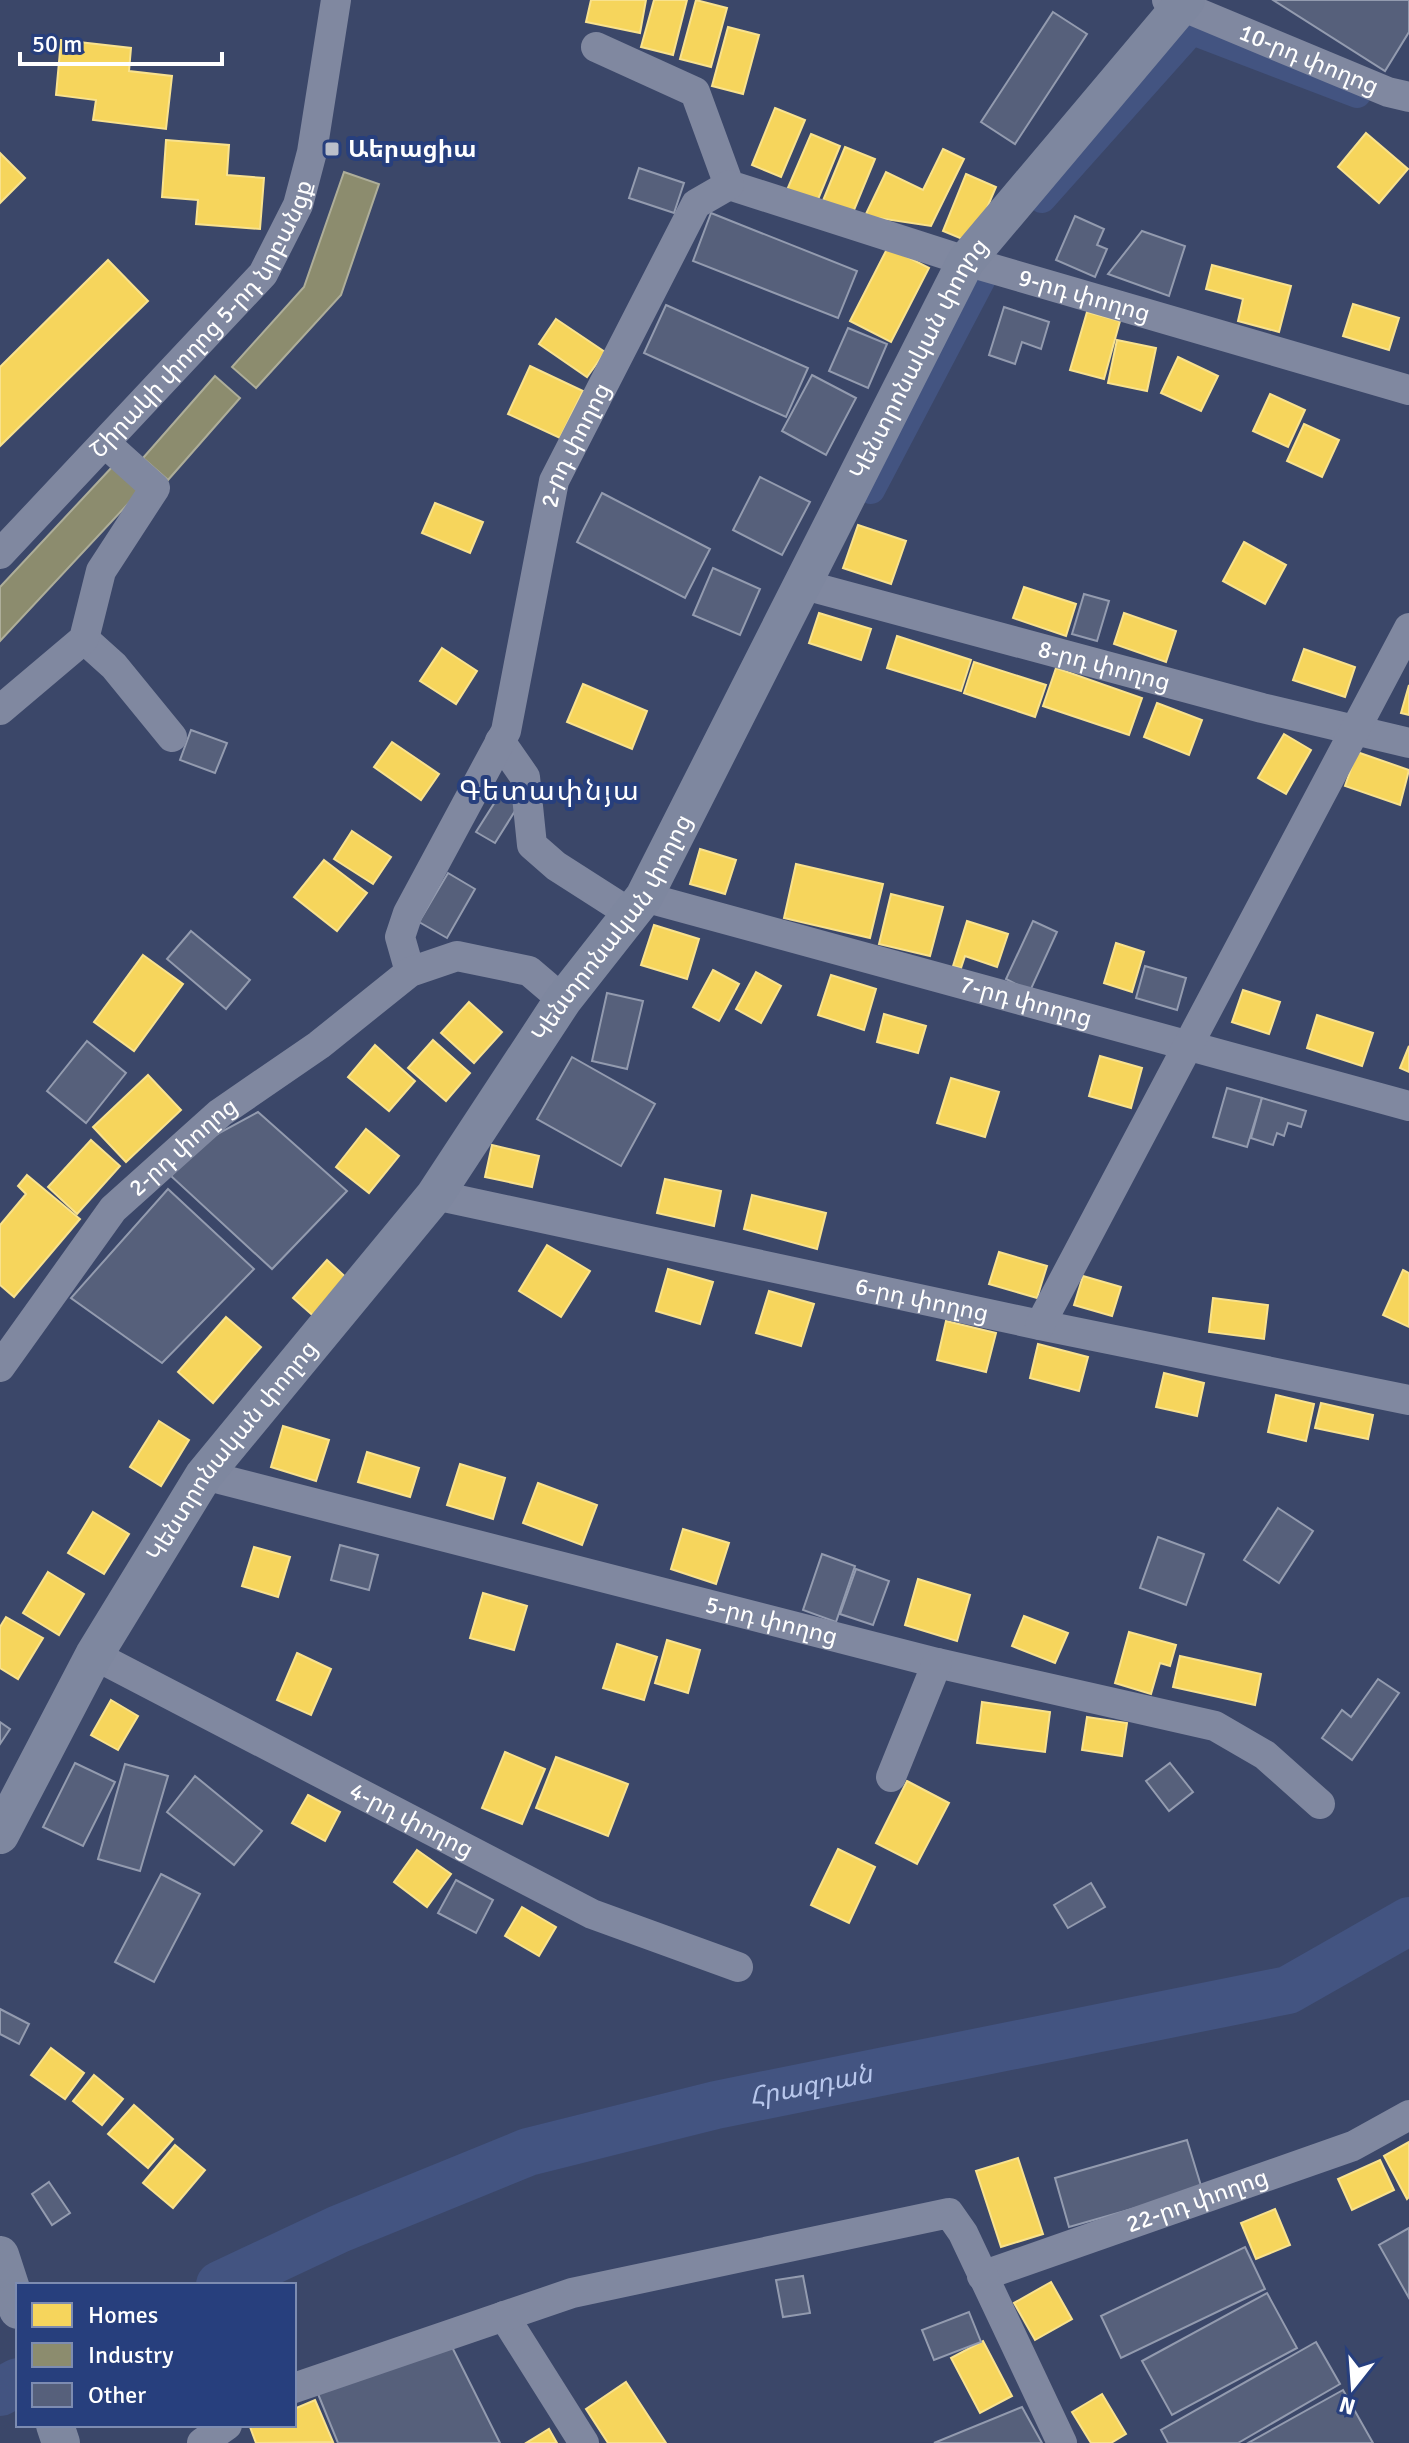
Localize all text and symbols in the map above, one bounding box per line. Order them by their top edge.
scale bar [20,16,222,66]
street label: 10-րդ փողոց [1235,17,1383,102]
text: 50 m [32,29,82,59]
place label: Աերացիա [348,134,477,164]
marker: Աերացիա [323,140,341,158]
street label: Շիրակի փողոց 5-րդ նրբանցք [83,177,319,464]
street label: Կենտրոնական փողոց [843,231,994,484]
street label: 9-րդ փողոց [1015,262,1154,329]
street label: 2-րդ փողոց [534,377,617,510]
street label: 8-րդ փողոց [1035,633,1174,698]
district label: Գետափնյա [459,774,641,808]
street label: Կենտրոնական փողոց [525,809,698,1047]
street label: 7-րդ փողոց [957,969,1095,1034]
street label: 2-րդ փողոց [122,1091,243,1203]
street label: 6-րդ փողոց [852,1271,991,1329]
street label: Կենտրոնական փողոց [140,1334,324,1567]
street label: 5-րդ փողոց [702,1589,841,1652]
street label: 4-րդ փողոց [345,1776,479,1865]
water label: Հրազդան [747,2058,876,2114]
street label: 22-րդ փողոց [1122,2162,1272,2239]
legend [16,2283,296,2427]
text: Homes [88,2300,158,2330]
text: Industry [88,2340,174,2370]
north arrow [1313,2347,1393,2427]
text: Other [88,2380,146,2410]
text: N [1336,2390,1359,2421]

